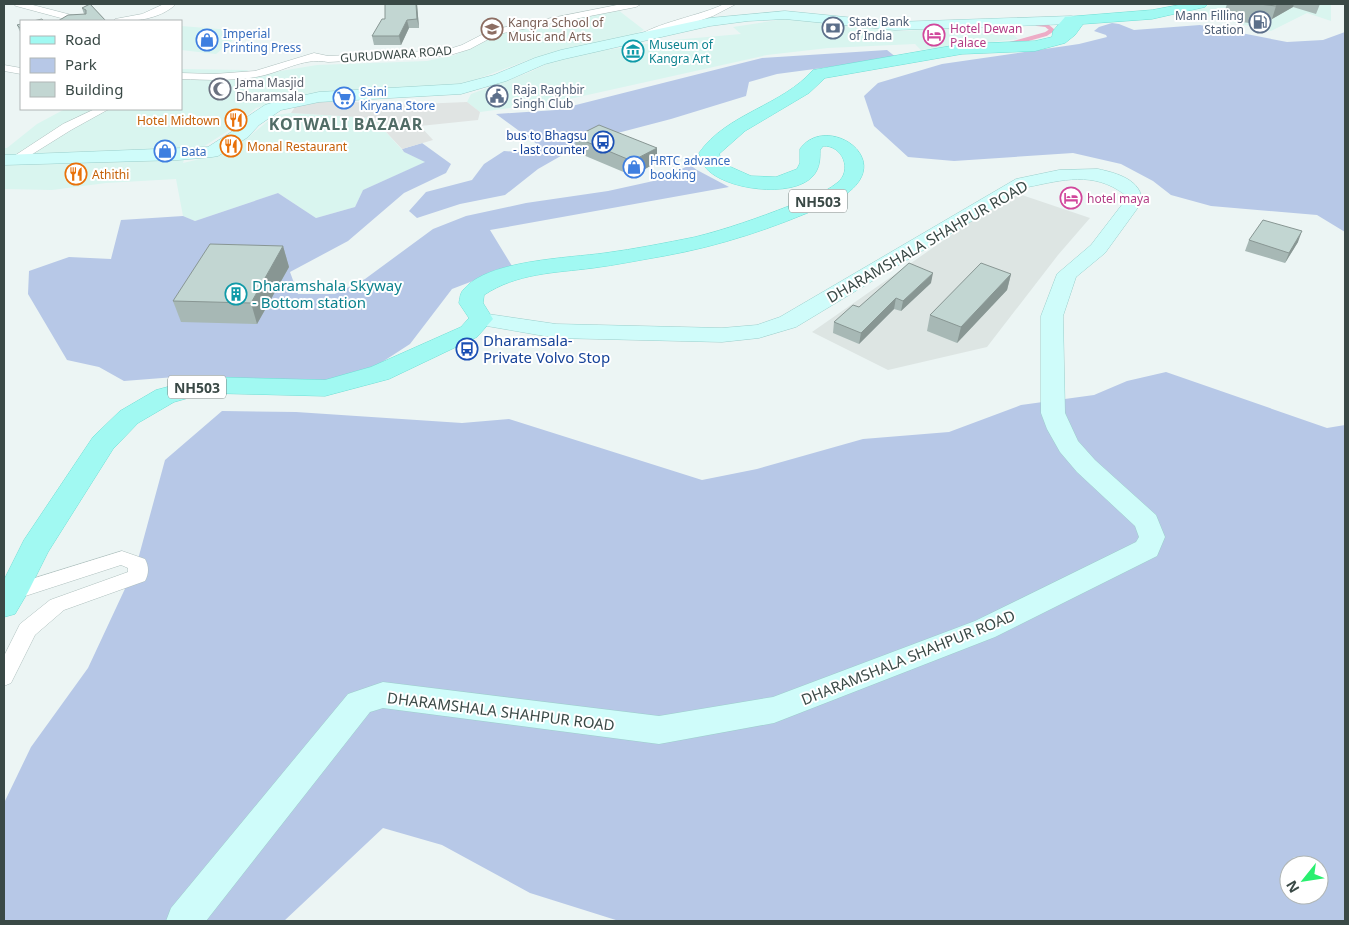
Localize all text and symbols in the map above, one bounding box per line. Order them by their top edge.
place label: Mann Filling Station [1175,7,1244,38]
fuel station icon: Mann Filling Station [1248,10,1272,34]
place label: State Bank of India [849,13,910,44]
place label: Kangra School of Music and Arts [508,14,604,45]
bank icon: State Bank of India [821,16,845,40]
school or university icon: Kangra School of Music and Arts [480,17,504,41]
legend [20,20,182,110]
place label: Hotel Dewan Palace [950,20,1022,51]
hotel icon: Hotel Dewan Palace [922,23,946,47]
place label: Imperial Printing Press [223,25,302,56]
shop icon: Imperial Printing Press [195,28,219,52]
text: Road [65,29,101,49]
place label: Museum of Kangra Art [649,36,714,67]
museum icon: Museum of Kangra Art [621,39,645,63]
street label: GURUDWARA ROAD [340,42,453,66]
text: Park [65,54,97,74]
place label: Jama Masjid Dharamsala [235,74,304,105]
mosque icon: Jama Masjid Dharamsala [208,77,232,101]
text: Building [65,79,123,99]
place label: Raja Raghbir Singh Club [513,81,585,112]
place label: Saini Kiryana Store [360,83,435,114]
public building icon: Raja Raghbir Singh Club [485,84,509,108]
supermarket icon: Saini Kiryana Store [332,86,356,110]
restaurant icon: Hotel Midtown [224,108,248,132]
place label: Hotel Midtown [137,112,220,129]
district label: KOTWALI BAZAAR [269,113,423,135]
place label: bus to Bhagsu - last counter [506,127,587,158]
bus stop icon: bus to Bhagsu - last counter [591,130,615,154]
restaurant icon: Monal Restaurant [219,134,243,158]
place label: Monal Restaurant [247,138,348,155]
shop icon: Bata [153,139,177,163]
place label: Bata [181,143,207,160]
place label: HRTC advance booking [650,152,731,183]
shop icon: HRTC advance booking [622,155,646,179]
restaurant icon: Athithi [64,162,88,186]
place label: Athithi [92,166,129,183]
street label: DHARAMSHALA SHAHPUR ROAD [823,175,1031,307]
hotel icon: hotel maya [1059,186,1083,210]
road number: NH503 [789,190,847,212]
place label: hotel maya [1087,190,1150,207]
place label: Dharamshala Skyway - Bottom station [252,275,402,312]
building icon: Dharamshala Skyway - Bottom station [224,282,248,306]
place label: Dharamsala- Private Volvo Stop [483,330,610,367]
bus stop icon: Dharamsala- Private Volvo Stop [455,337,479,361]
road number: NH503 [168,376,226,398]
street label: DHARAMSHALA SHAHPUR ROAD [798,605,1018,709]
street label: DHARAMSHALA SHAHPUR ROAD [386,687,616,735]
north arrow [1279,855,1329,905]
text: N [1281,877,1303,896]

